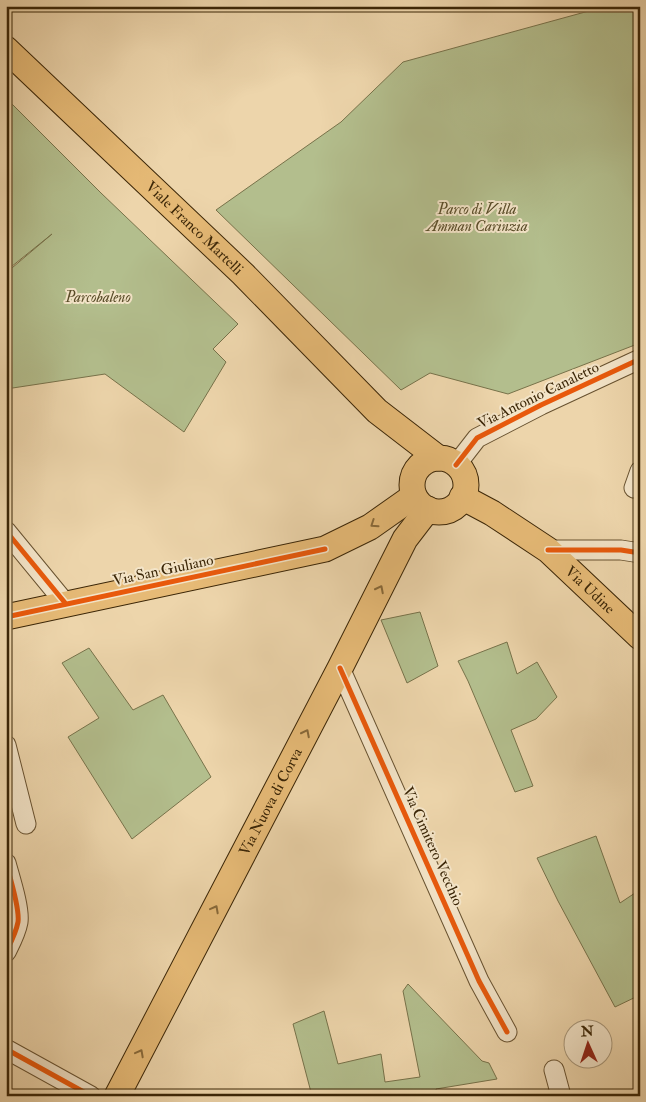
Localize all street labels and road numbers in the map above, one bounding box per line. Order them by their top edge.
street label: Viale Franco Martelli [141,177,247,279]
street label: Via Antonio Canaletto [474,358,602,433]
street label: Via San Giuliano [111,551,215,590]
street label: Via Udine [561,562,619,618]
street label: Via Nuova di Corva [235,744,307,859]
street label: Via Cimitero Vecchio [398,784,467,909]

